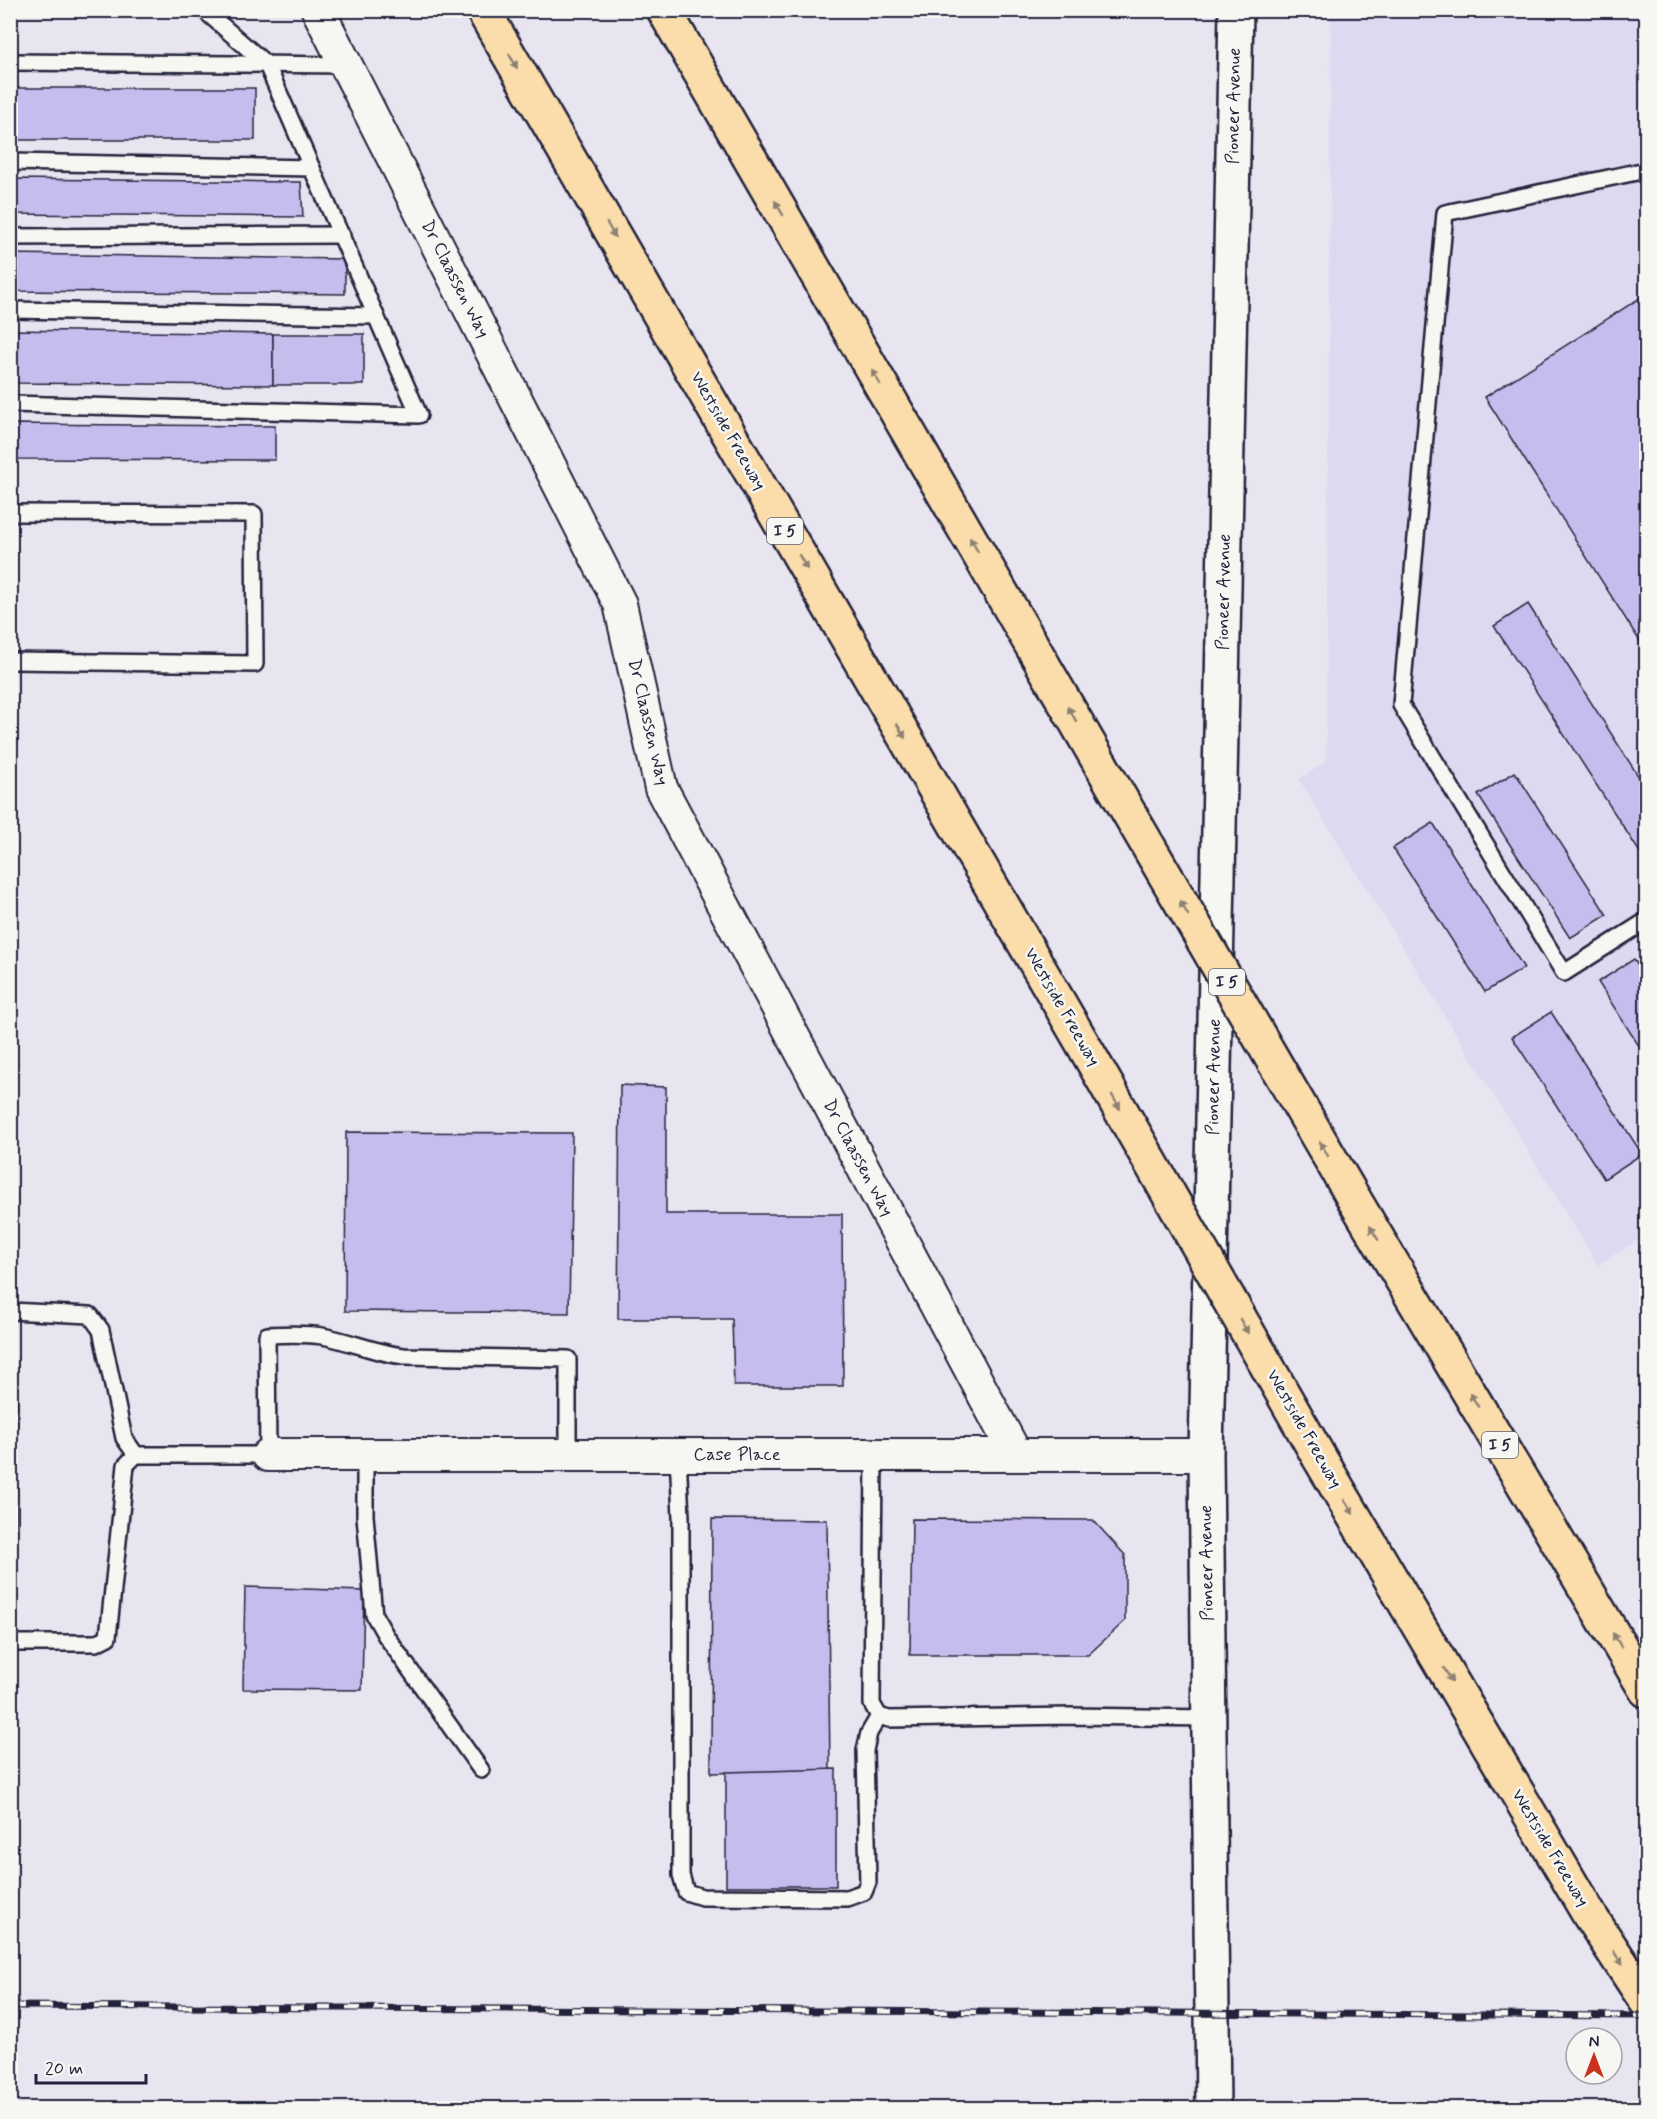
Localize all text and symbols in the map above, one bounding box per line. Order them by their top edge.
street label: Pioneer Avenue [1221,48,1247,164]
one-way arrow [507,53,518,69]
one-way arrow [773,200,784,216]
street label: Dr Claassen Way [415,216,495,342]
one-way arrow [605,222,616,238]
street label: Westside Freeway [684,367,772,495]
one-way arrow [871,369,882,385]
road number: I 5 [767,518,803,544]
street label: Pioneer Avenue [1211,534,1237,650]
one-way arrow [969,537,979,554]
one-way arrow [798,554,809,570]
street label: Dr Claassen Way [622,656,674,788]
one-way arrow [1067,705,1077,722]
one-way arrow [896,722,906,739]
one-way arrow [1179,899,1189,916]
street label: Westside Freeway [1018,943,1106,1071]
road number: I 5 [1209,969,1245,995]
street label: Pioneer Avenue [1201,1019,1227,1135]
one-way arrow [1111,1094,1122,1110]
street label: Dr Claassen Way [817,1095,899,1221]
one-way arrow [1319,1141,1330,1157]
one-way arrow [1368,1225,1379,1241]
one-way arrow [1239,1318,1250,1334]
street label: Westside Freeway [1260,1365,1348,1493]
one-way arrow [1468,1392,1479,1408]
road number: I 5 [1482,1432,1518,1458]
street label: Case Place [693,1443,781,1467]
one-way arrow [1344,1499,1354,1516]
street label: Pioneer Avenue [1194,1505,1220,1621]
one-way arrow [1611,1632,1622,1648]
one-way arrow [1443,1667,1454,1683]
street label: Westside Freeway [1505,1785,1595,1911]
one-way arrow [1613,1950,1624,1967]
north arrow [1564,2026,1624,2086]
text: N [1589,2032,1599,2053]
scale bar [36,2047,146,2085]
text: 20 m [45,2057,83,2081]

